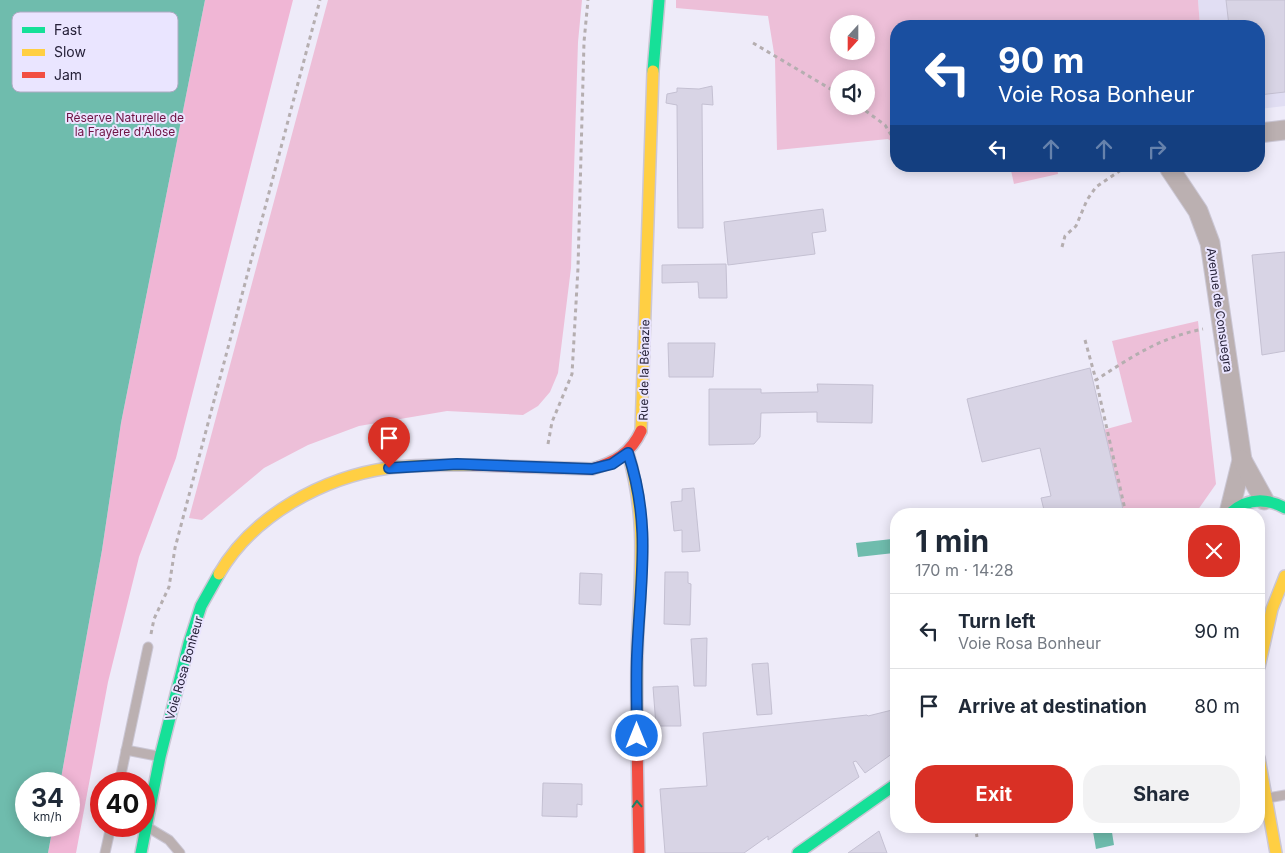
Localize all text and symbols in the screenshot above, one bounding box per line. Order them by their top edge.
legend [12,12,178,92]
north arrow [830,15,875,60]
map controls [830,15,875,115]
text: Fast [54,21,82,38]
text: 90 m [998,39,1085,81]
icon: left [915,40,980,105]
text: Slow [54,43,86,60]
text: Jam [54,66,82,83]
button: sound [830,70,875,115]
text: Voie Rosa Bonheur [998,81,1195,107]
park label: Réserve Naturelle de la Frayère d'Alose [66,110,184,139]
icon: left [984,135,1012,163]
icon: ahead [1037,135,1065,163]
icon: ahead [1090,135,1118,163]
icon: right [1143,135,1171,163]
street label: Avenue de Consuegra [1204,247,1236,373]
street label: Rue de la Bénazie [636,319,652,421]
pin [368,417,410,468]
icon: arrive [375,424,403,452]
text: 1 min [915,523,989,559]
button: close [1188,525,1240,577]
text: 170 m · 14:28 [915,560,1014,580]
text: Turn left [958,610,1036,633]
street label: Voie Rosa Bonheur [162,614,206,722]
icon: left [915,617,943,645]
text: 90 m [1194,620,1240,643]
text: Voie Rosa Bonheur [958,633,1101,653]
icon: arrive [915,692,943,720]
text: Arrive at destination [958,695,1147,718]
text: 80 m [1194,695,1240,718]
position arrow [610,709,662,761]
button: Exit [915,765,1073,823]
button: Share [1083,765,1240,823]
speed limit sign: 40 [90,772,155,837]
text: 34 [31,783,64,813]
one-way arrow [632,800,643,808]
text: km/h [33,809,62,824]

